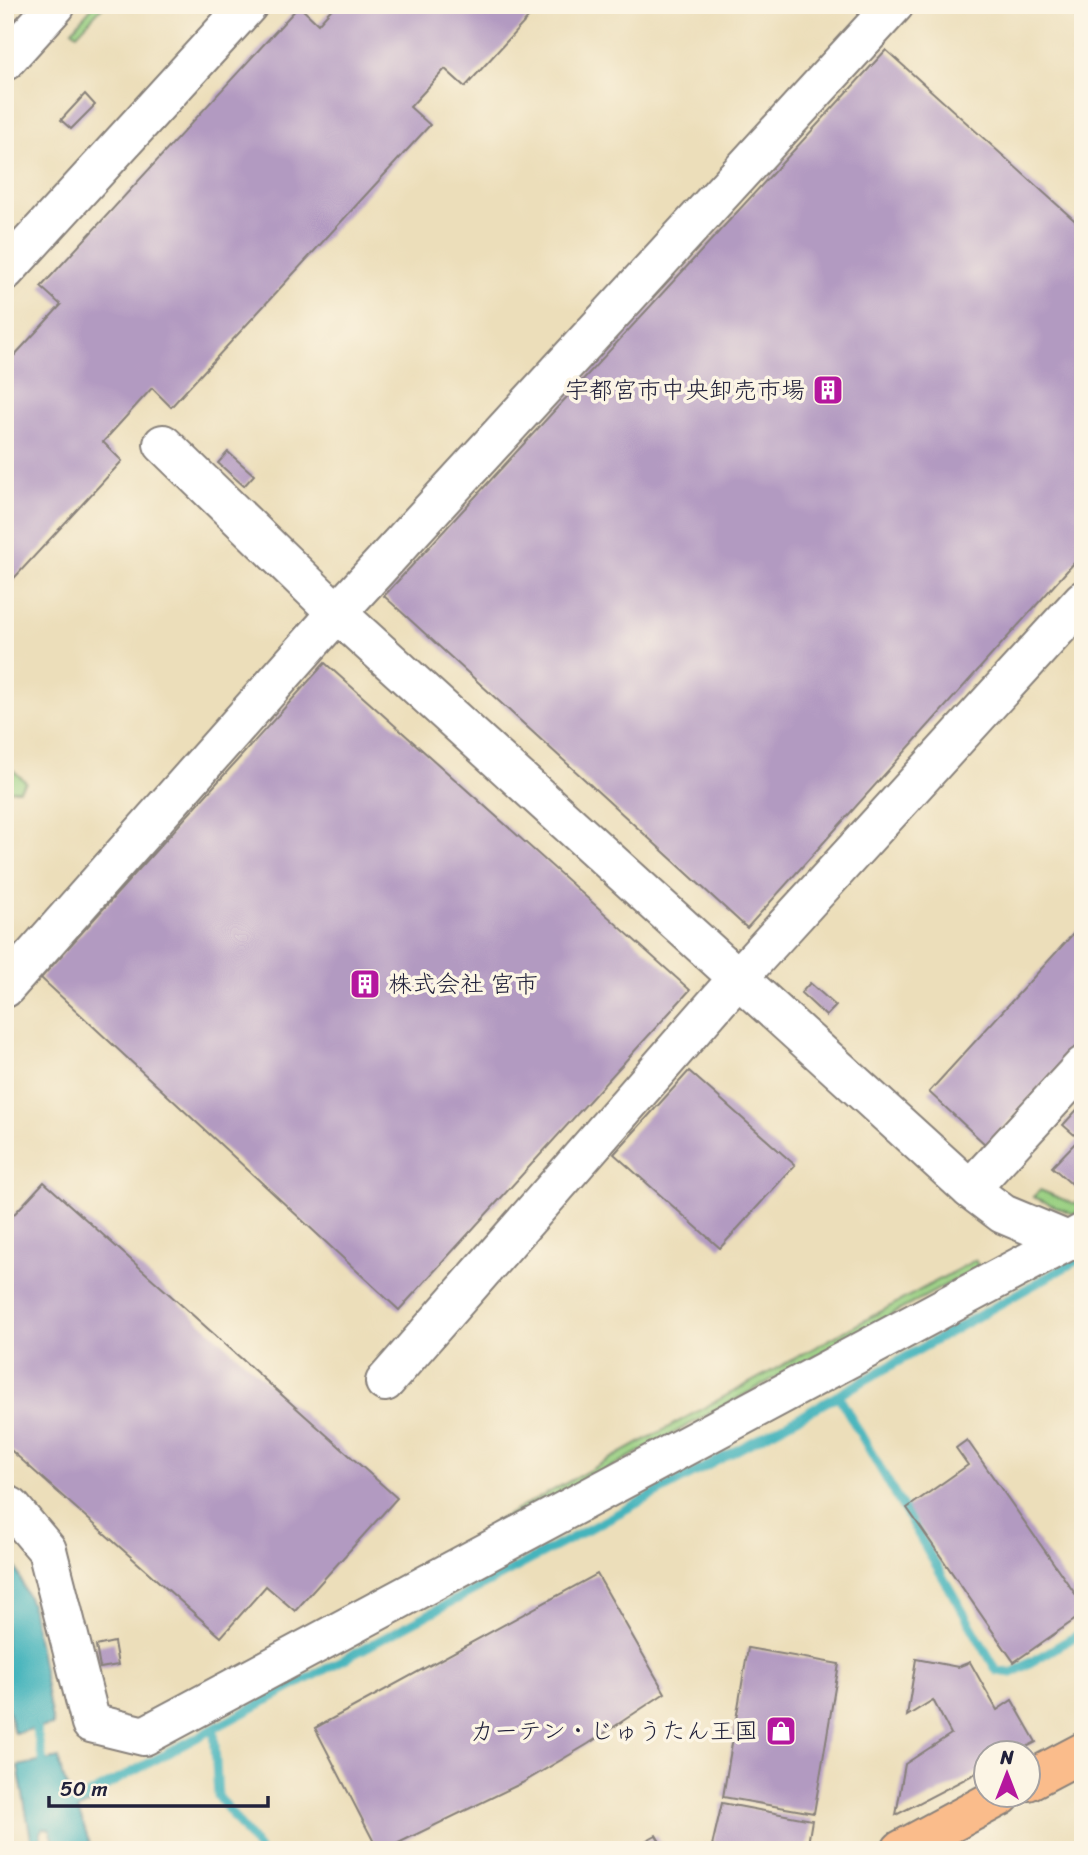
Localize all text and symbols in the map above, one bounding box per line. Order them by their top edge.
place label: 宇都宮市中央卸売市場 [565,369,805,411]
building icon: 宇都宮市中央卸売市場 [811,373,845,407]
place label: 株式会社 宮市 [388,963,538,1005]
building icon: 株式会社 宮市 [348,967,382,1001]
place label: カーテン・じゅうたん王国 [470,1710,758,1752]
shop icon: カーテン・じゅうたん王国 [764,1714,798,1748]
north arrow [972,1740,1042,1810]
text: N [999,1741,1014,1774]
scale bar [49,1764,268,1808]
text: 50 m [60,1770,108,1808]

